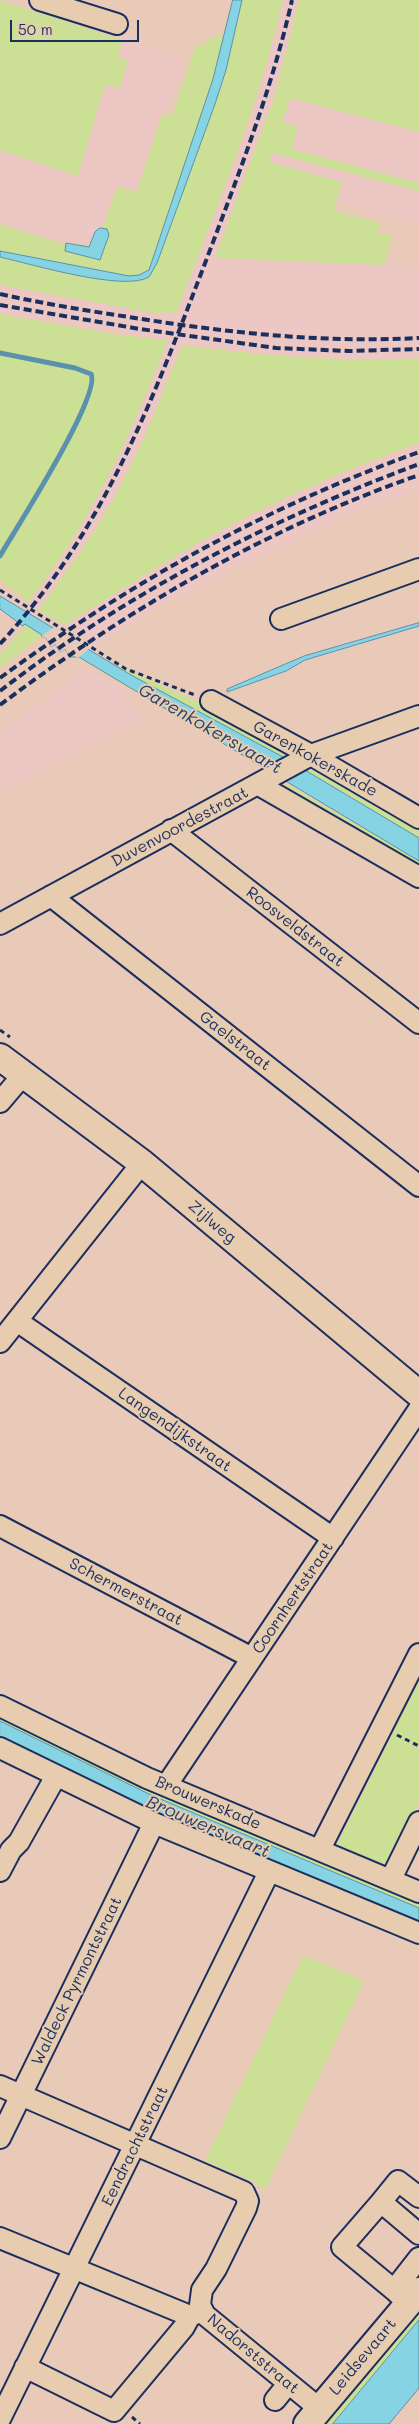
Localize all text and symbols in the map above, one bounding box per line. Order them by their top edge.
scale bar [12,10,141,42]
text: 50 m [18,19,53,39]
water label: Garenkokersvaart [134,679,286,779]
street label: Garenkokerskade [249,717,381,801]
street label: Duvenvoordestraat [108,783,252,871]
street label: Roosveldstraat [242,883,348,971]
street label: Gaelstraat [195,1007,275,1075]
street label: Zijlweg [184,1196,240,1248]
street label: Langendijkstraat [115,1384,235,1476]
street label: Coornhertstraat [248,1538,338,1658]
street label: Schermerstraat [66,1554,186,1630]
street label: Brouwerskade [152,1772,264,1834]
water label: Brouwersvaart [143,1791,273,1863]
street label: Waldeck Pyrmontstraat [28,1894,126,2068]
street label: Eendrachtstraat [98,2083,172,2209]
street label: Nadorststraat [203,2310,303,2398]
street label: Leidsevaart [325,2315,401,2399]

